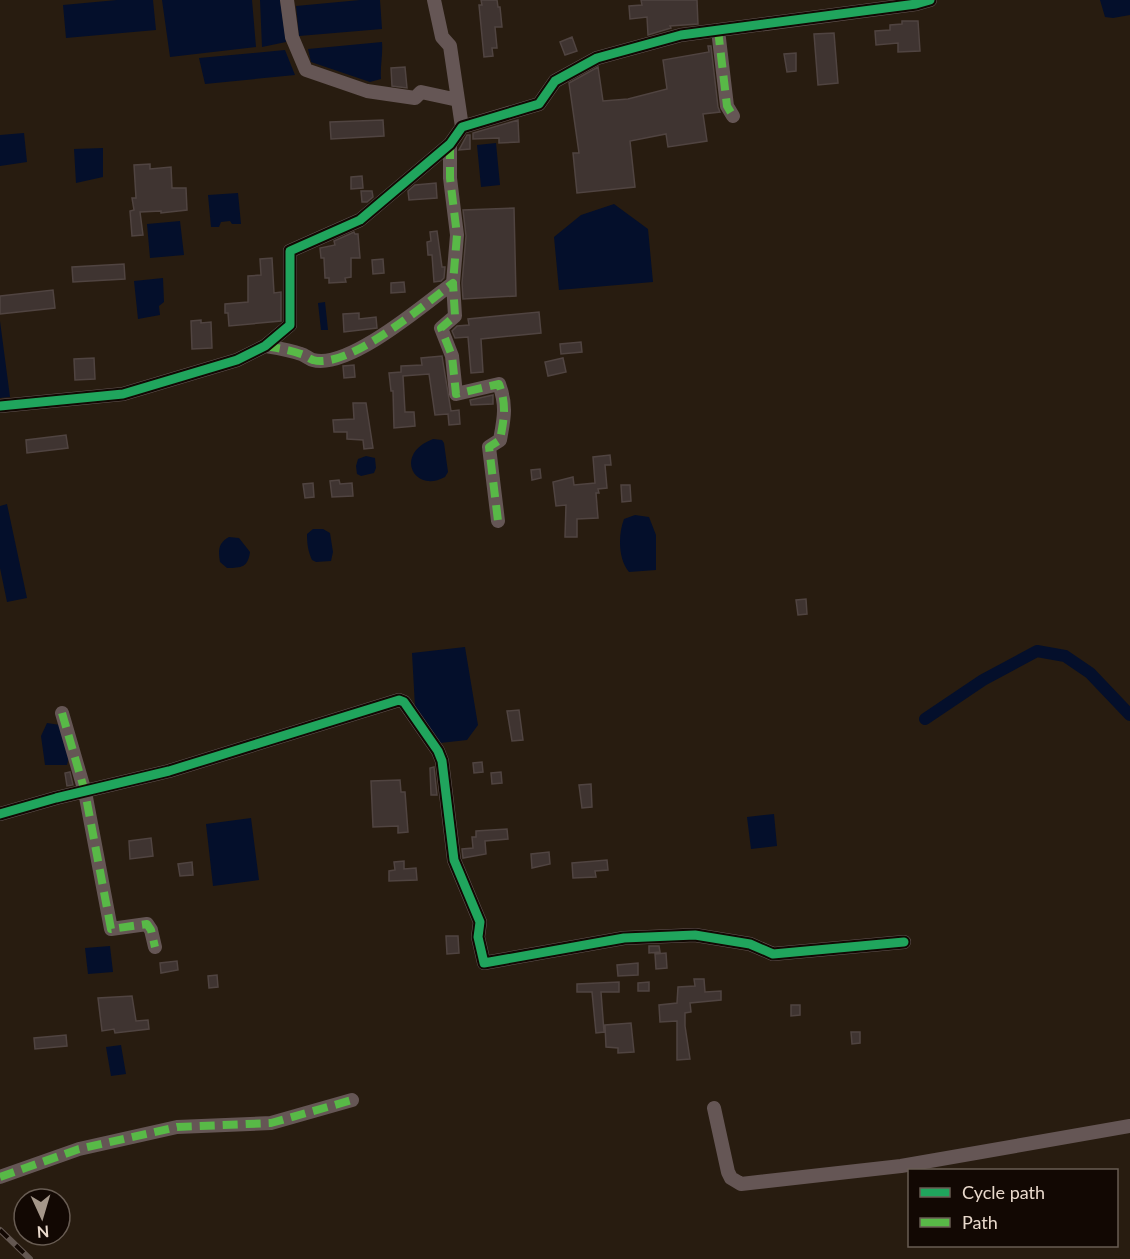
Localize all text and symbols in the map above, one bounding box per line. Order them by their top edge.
legend [908,1169,1118,1247]
text: Cycle path [962,1181,1045,1203]
north arrow [12,1187,72,1247]
text: Path [962,1211,998,1233]
text: N [36,1223,50,1242]

